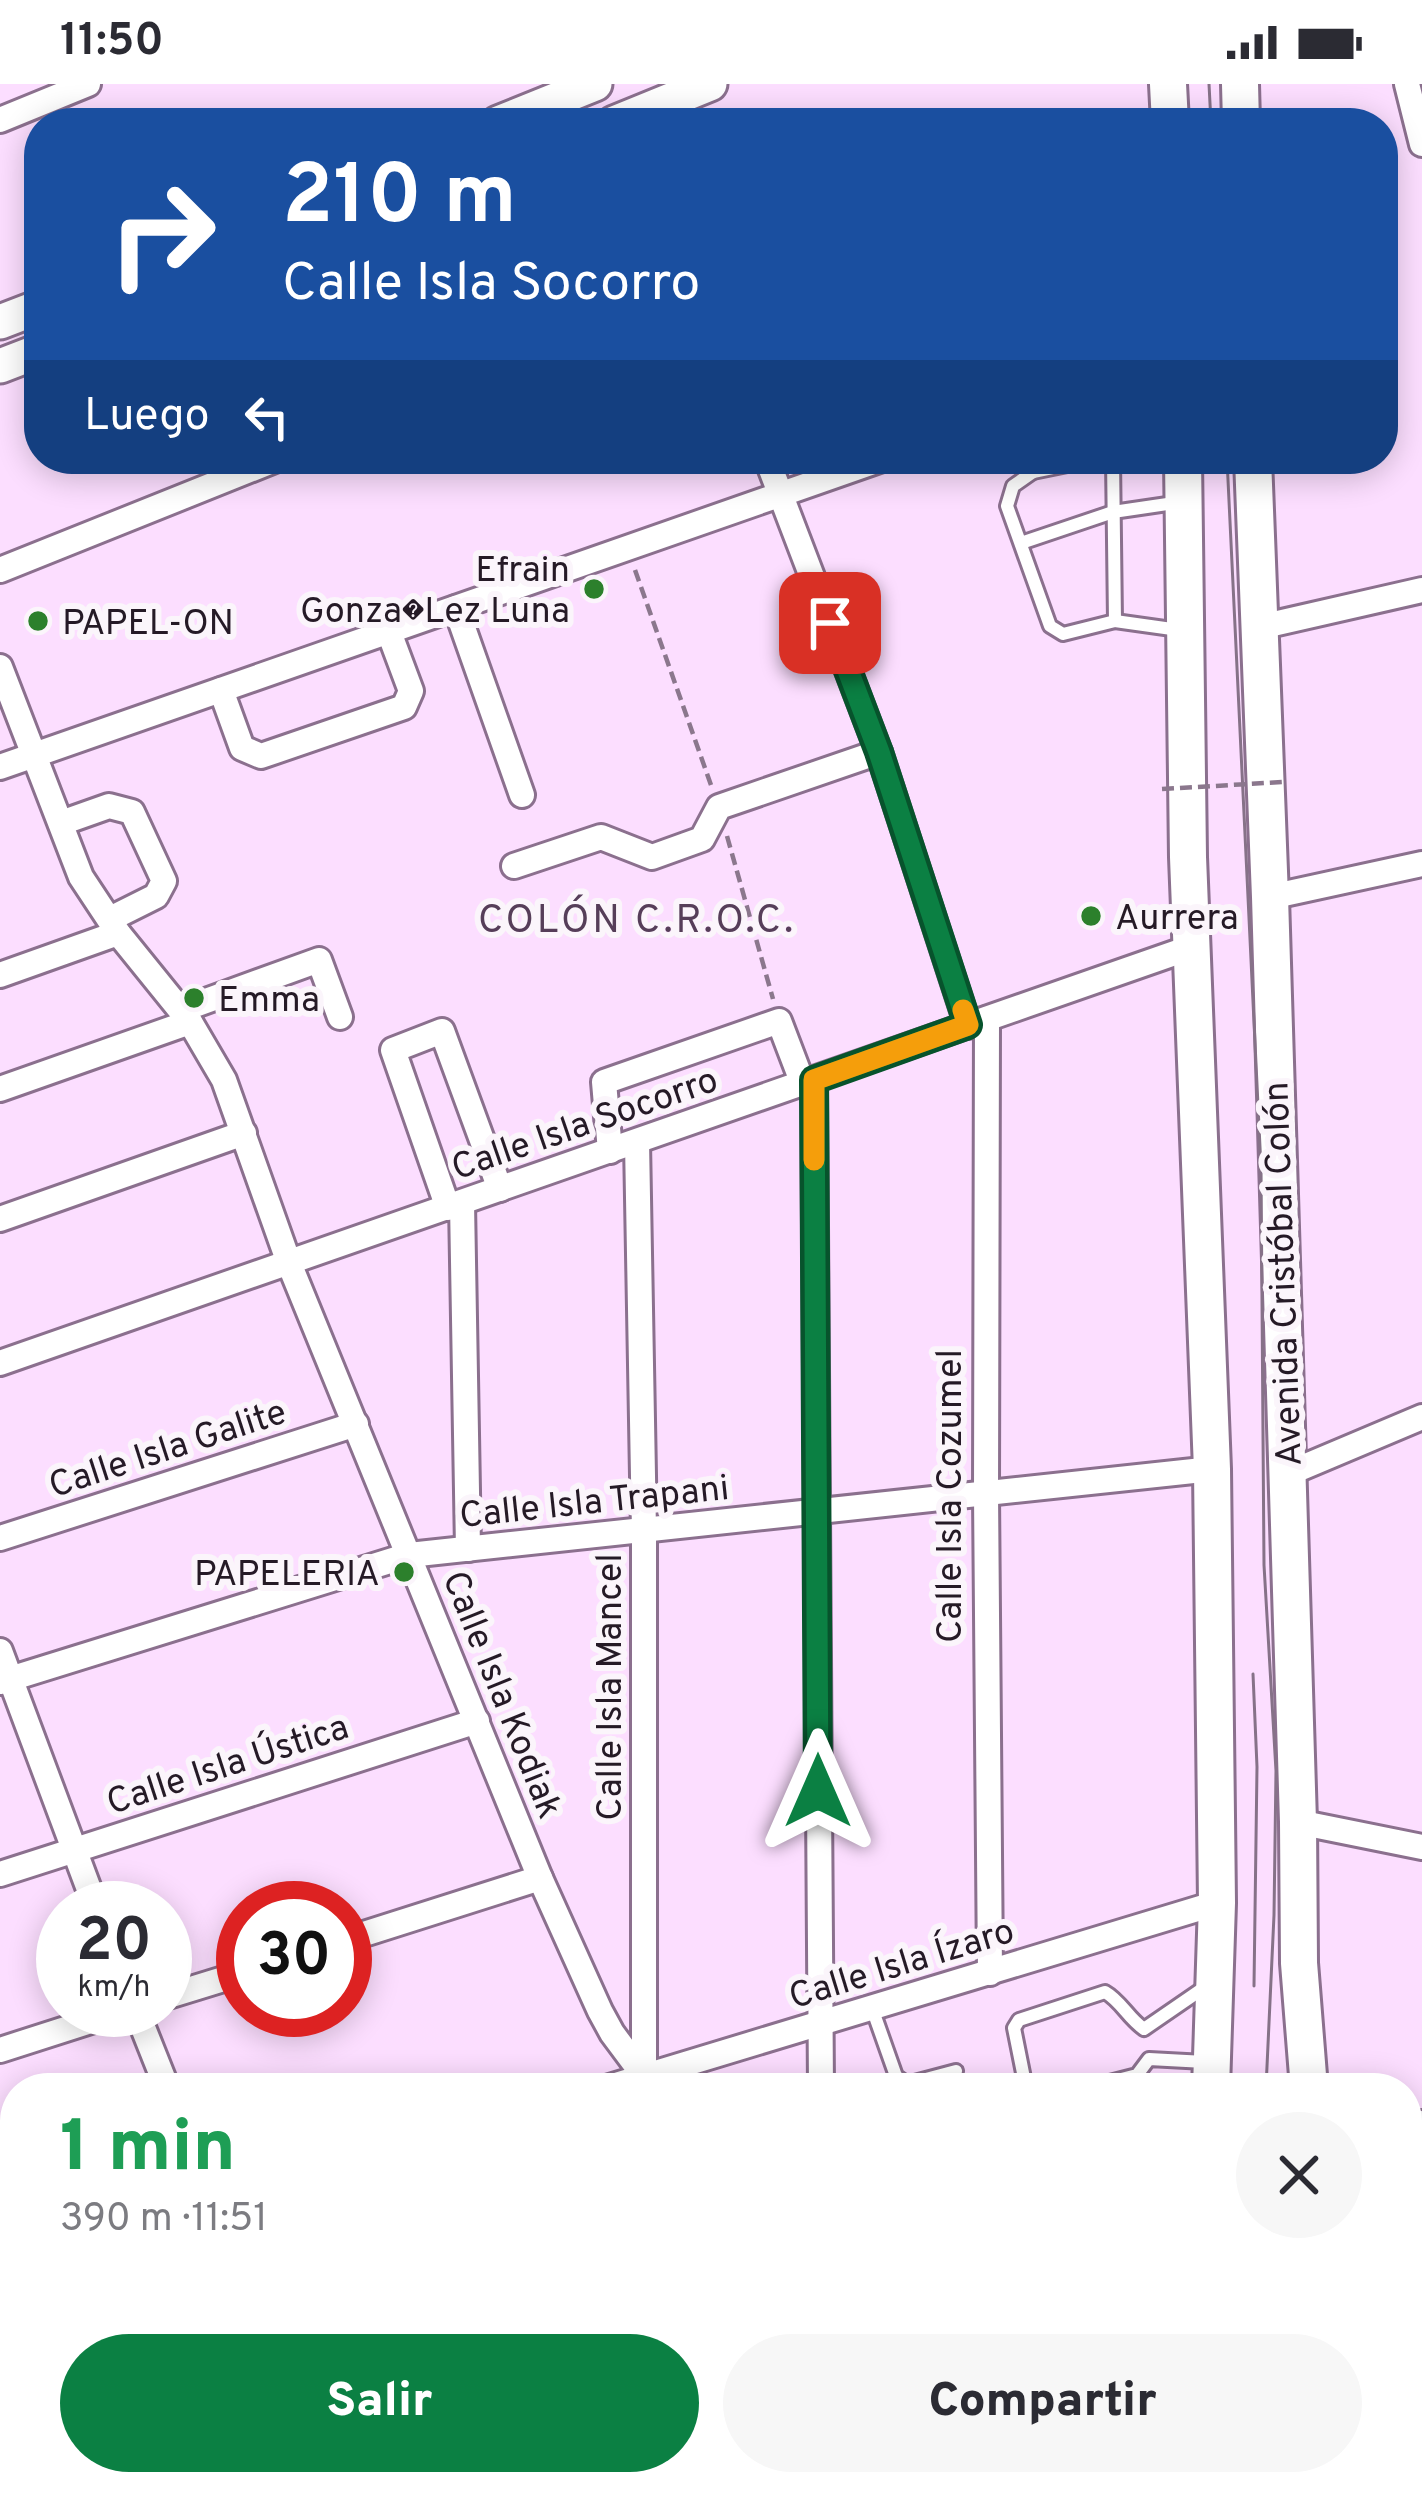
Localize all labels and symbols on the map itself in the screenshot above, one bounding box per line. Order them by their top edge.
place label: Efrain Gonza�Lez Luna [300,549,570,636]
pin [779,572,881,674]
marker: Efrain Gonza�Lez Luna [581,576,607,602]
place label: PAPEL-ON [62,602,234,648]
marker: PAPEL-ON [25,608,51,634]
district label: COLÓN C.R.O.C. [478,894,796,947]
place label: Aurrera [1115,897,1239,943]
marker: Aurrera [1078,903,1104,929]
place label: Emma [218,979,320,1025]
marker: Emma [181,985,207,1011]
street label: Calle Isla Socorro [446,1059,725,1193]
street label: Avenida Cristóbal Colón [1255,1081,1315,1467]
street label: Calle Isla Cozumel [929,1349,975,1643]
street label: Calle Isla Galite [44,1391,293,1511]
street label: Calle Isla Trapani [457,1467,732,1541]
place label: PAPELERIA [194,1553,380,1599]
street label: Calle Isla Mancel [589,1553,635,1821]
marker: PAPELERIA [391,1559,417,1585]
street label: Calle Isla Kodiak [430,1565,571,1826]
street label: Calle Isla Ústica [101,1704,355,1828]
position arrow [755,1728,881,1854]
speed limit sign: 30 [216,1881,372,2037]
street label: Calle Isla Ízaro [783,1908,1020,2022]

